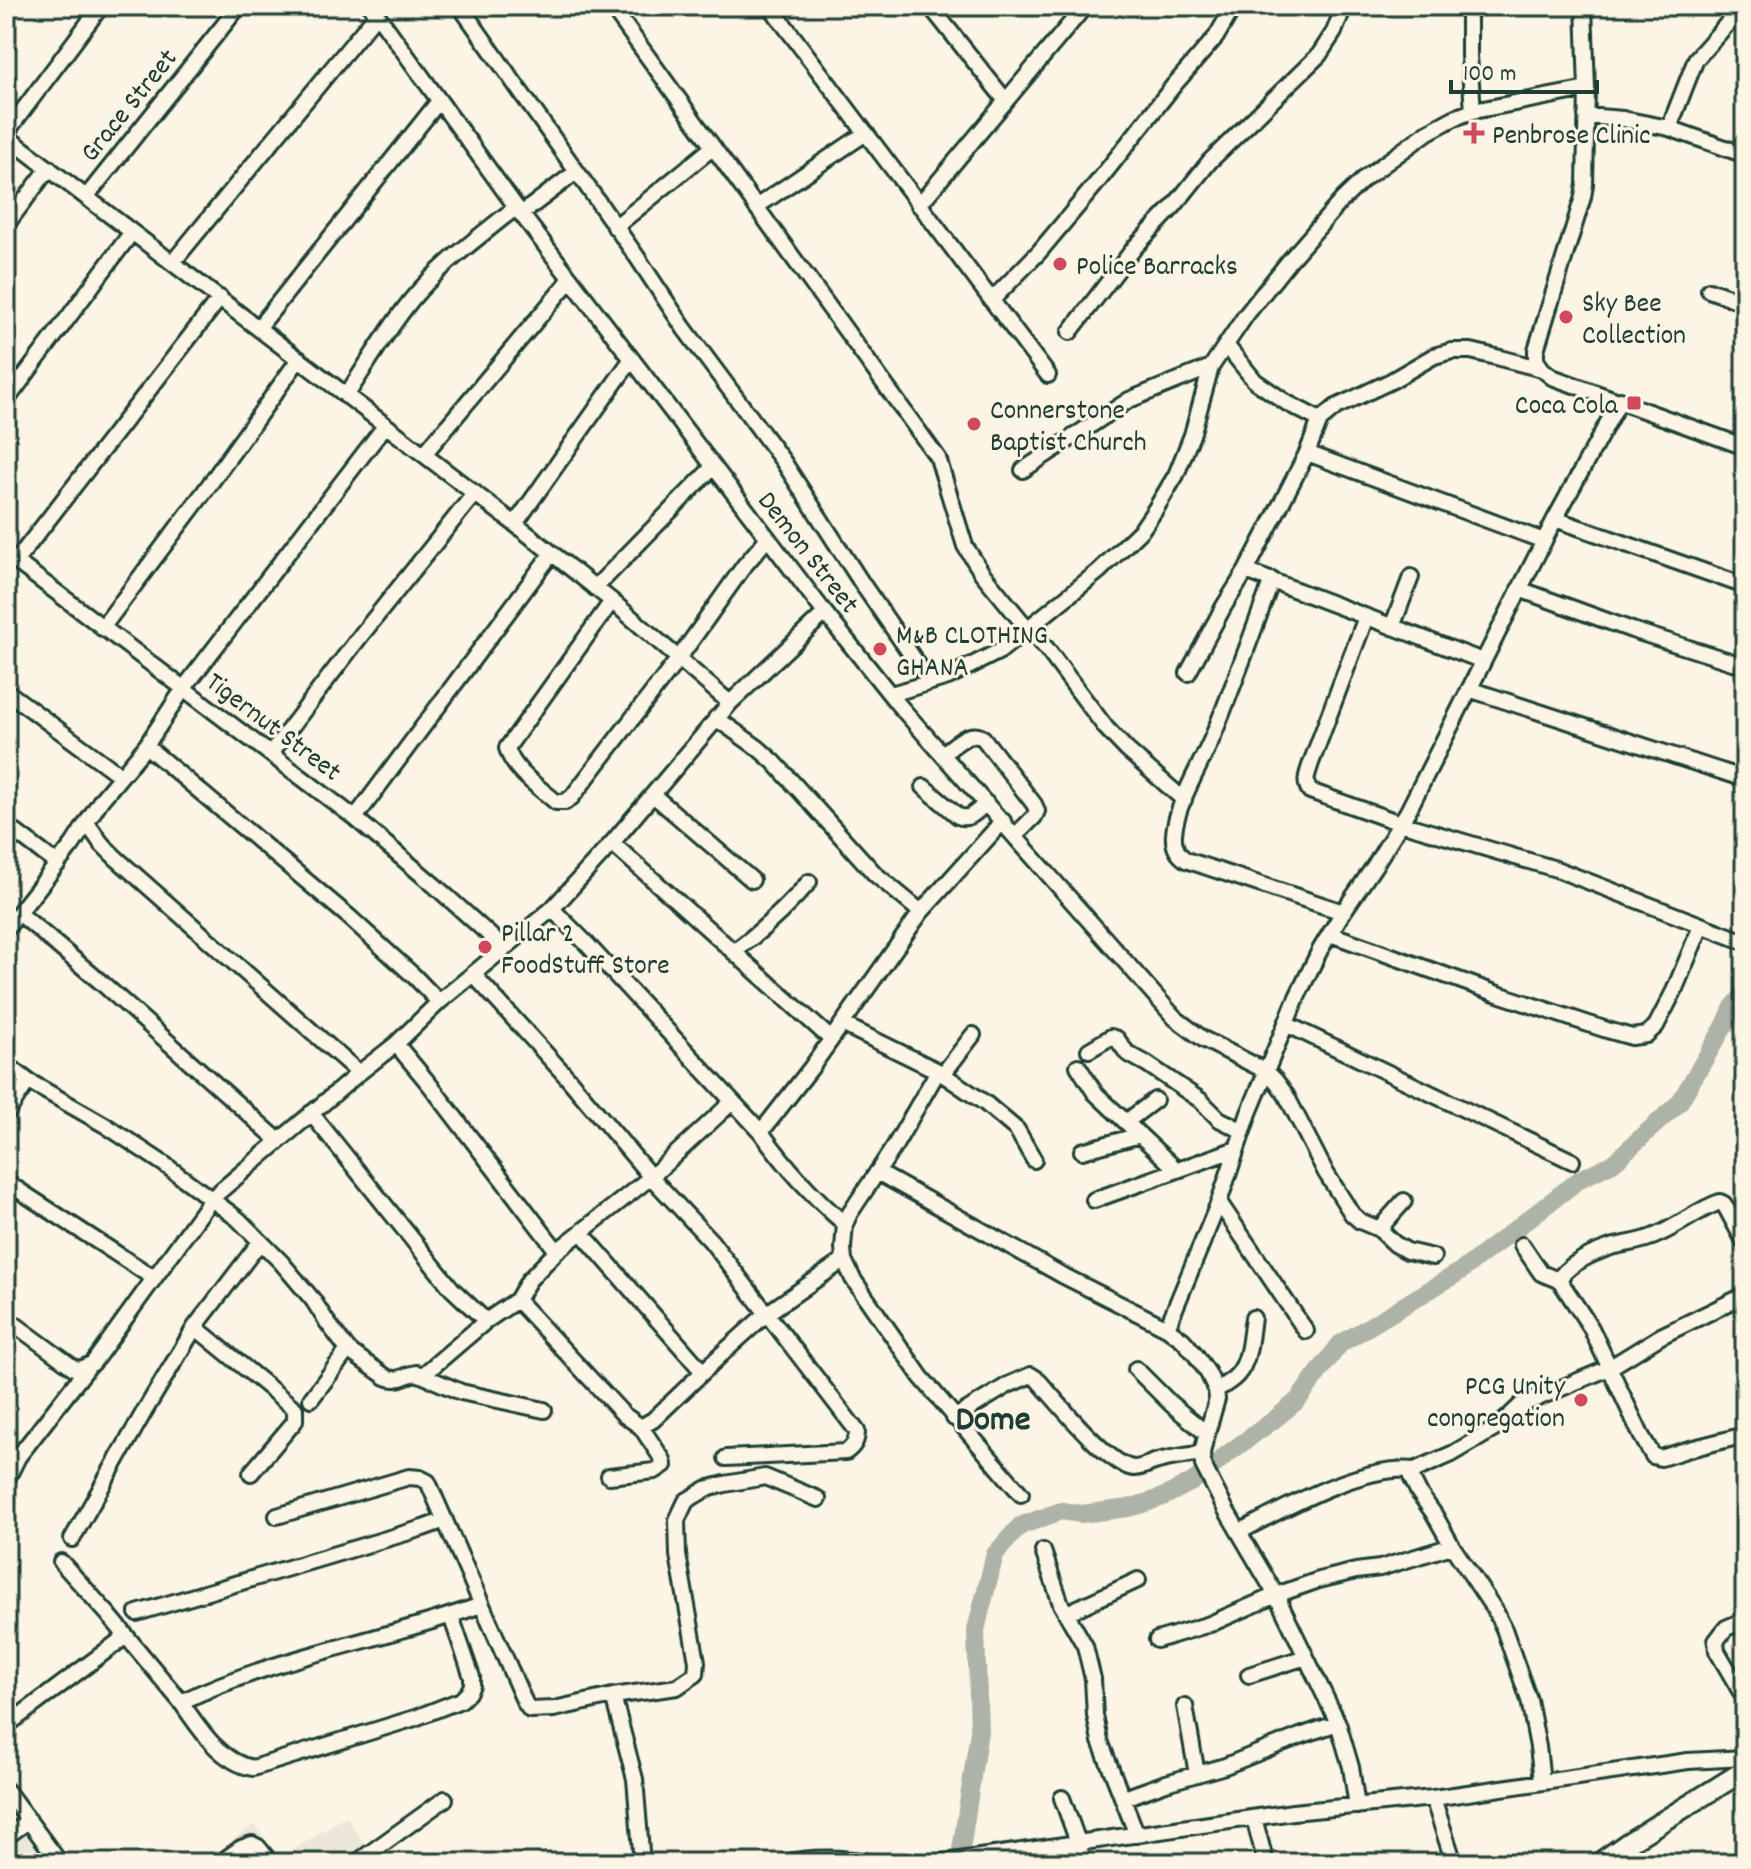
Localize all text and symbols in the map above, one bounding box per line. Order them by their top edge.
street label: Grace Street [73,42,189,172]
scale bar [1451,44,1597,94]
text: 100 m [1463,58,1516,92]
place label: Penbrose Clinic [1492,118,1650,158]
marker: Penbrose Clinic [1463,122,1485,144]
place label: Police Barracks [1076,249,1238,289]
marker: Police Barracks [1051,255,1069,273]
place label: Sky Bee Collection [1582,286,1686,358]
marker: Sky Bee Collection [1557,308,1575,326]
place label: Coca Cola [1515,388,1619,428]
place label: Connerstone Baptist Church [990,393,1147,465]
marker: Coca Cola [1625,394,1643,412]
marker: Connerstone Baptist Church [965,415,983,433]
street label: Demon Street [745,484,867,624]
place label: M&B CLOTHING GHANA [896,618,1048,690]
marker: M&B CLOTHING GHANA [871,640,889,658]
street label: Tigernut Street [196,665,348,793]
place label: Pillar 2 FoodStuff Store [501,916,670,988]
marker: Pillar 2 FoodStuff Store [476,938,494,956]
place label: PCG Unity congregation [1427,1369,1566,1441]
marker: PCG Unity congregation [1572,1391,1590,1409]
district label: Dome [955,1396,1031,1448]

